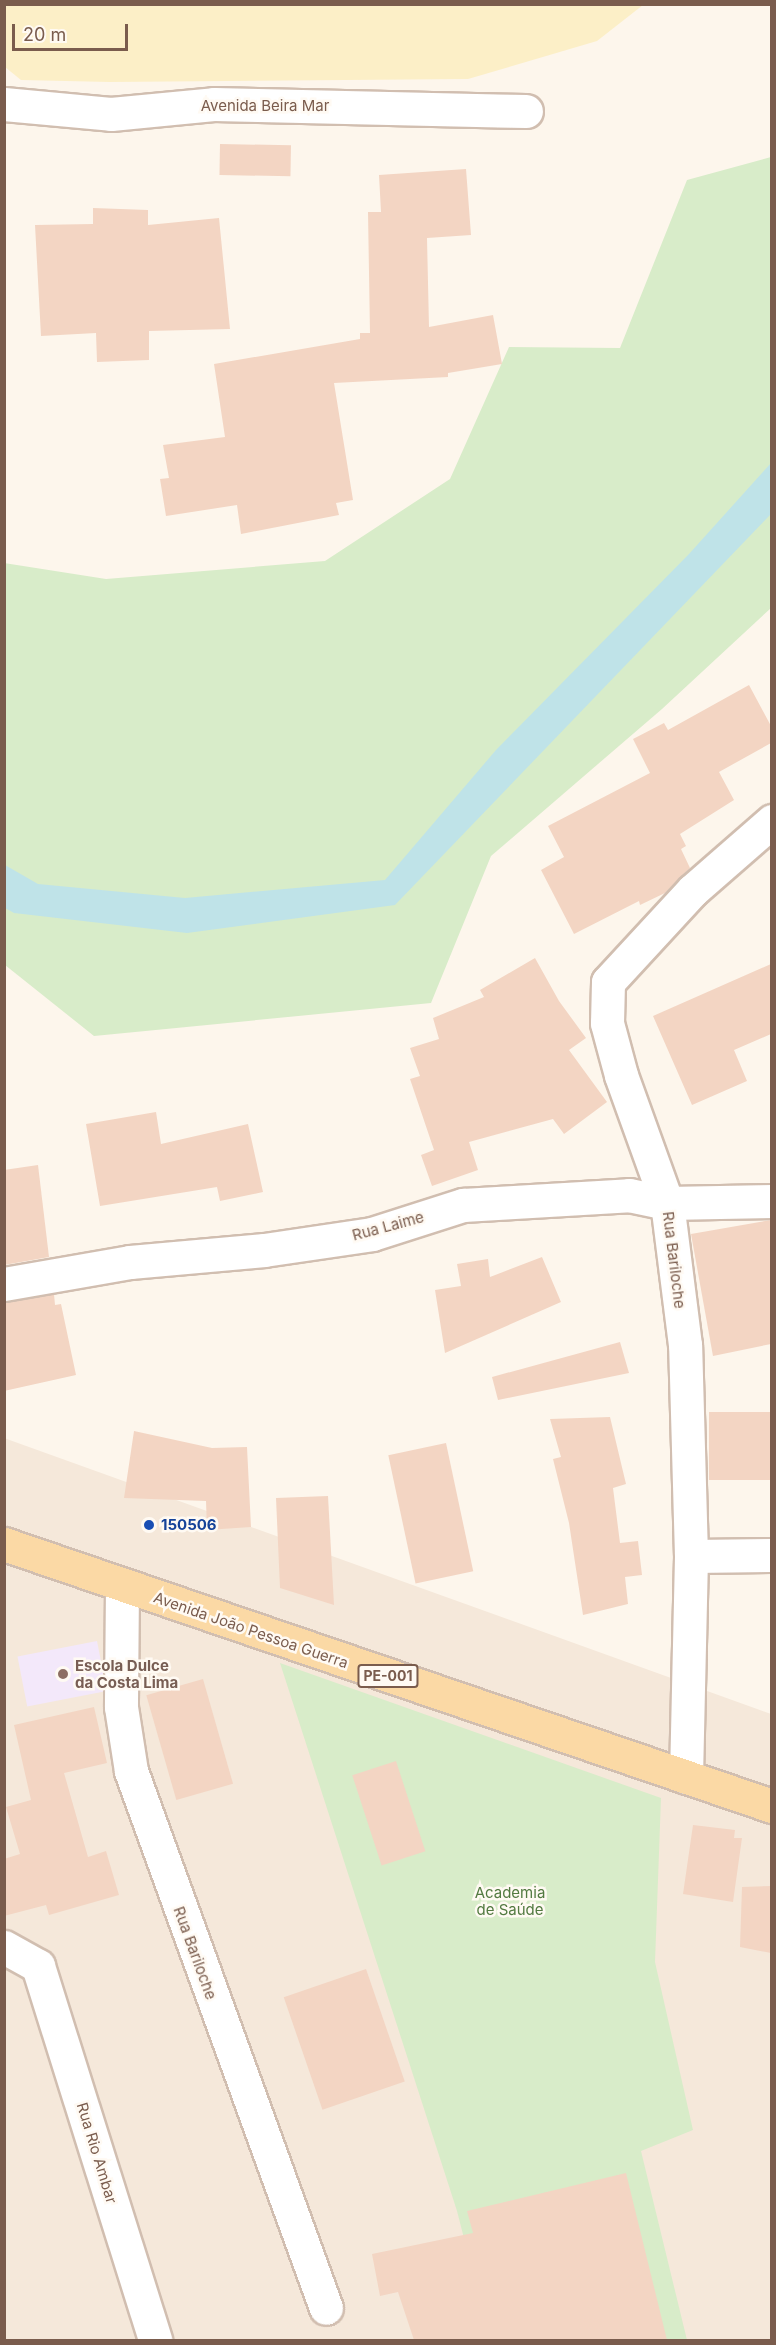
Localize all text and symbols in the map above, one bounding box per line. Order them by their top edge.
scale bar [15,12,130,50]
text: 20 m [23,24,66,45]
street label: Avenida Beira Mar [201,97,329,115]
street label: Rua Laime [350,1208,426,1244]
street label: Rua Bariloche [659,1210,689,1310]
place label: 150506 [161,1516,217,1534]
marker: 150506 [142,1518,156,1532]
street label: Avenida João Pessoa Guerra [151,1588,351,1672]
place label: Escola Dulce da Costa Lima [75,1656,178,1691]
road number: PE-001 [356,1665,420,1687]
marker: Escola Dulce da Costa Lima [56,1667,70,1681]
park label: Academia de Saúde [475,1883,545,1918]
street label: Rua Bariloche [170,1904,220,2002]
street label: Rua Rio Ambar [73,2100,121,2206]

